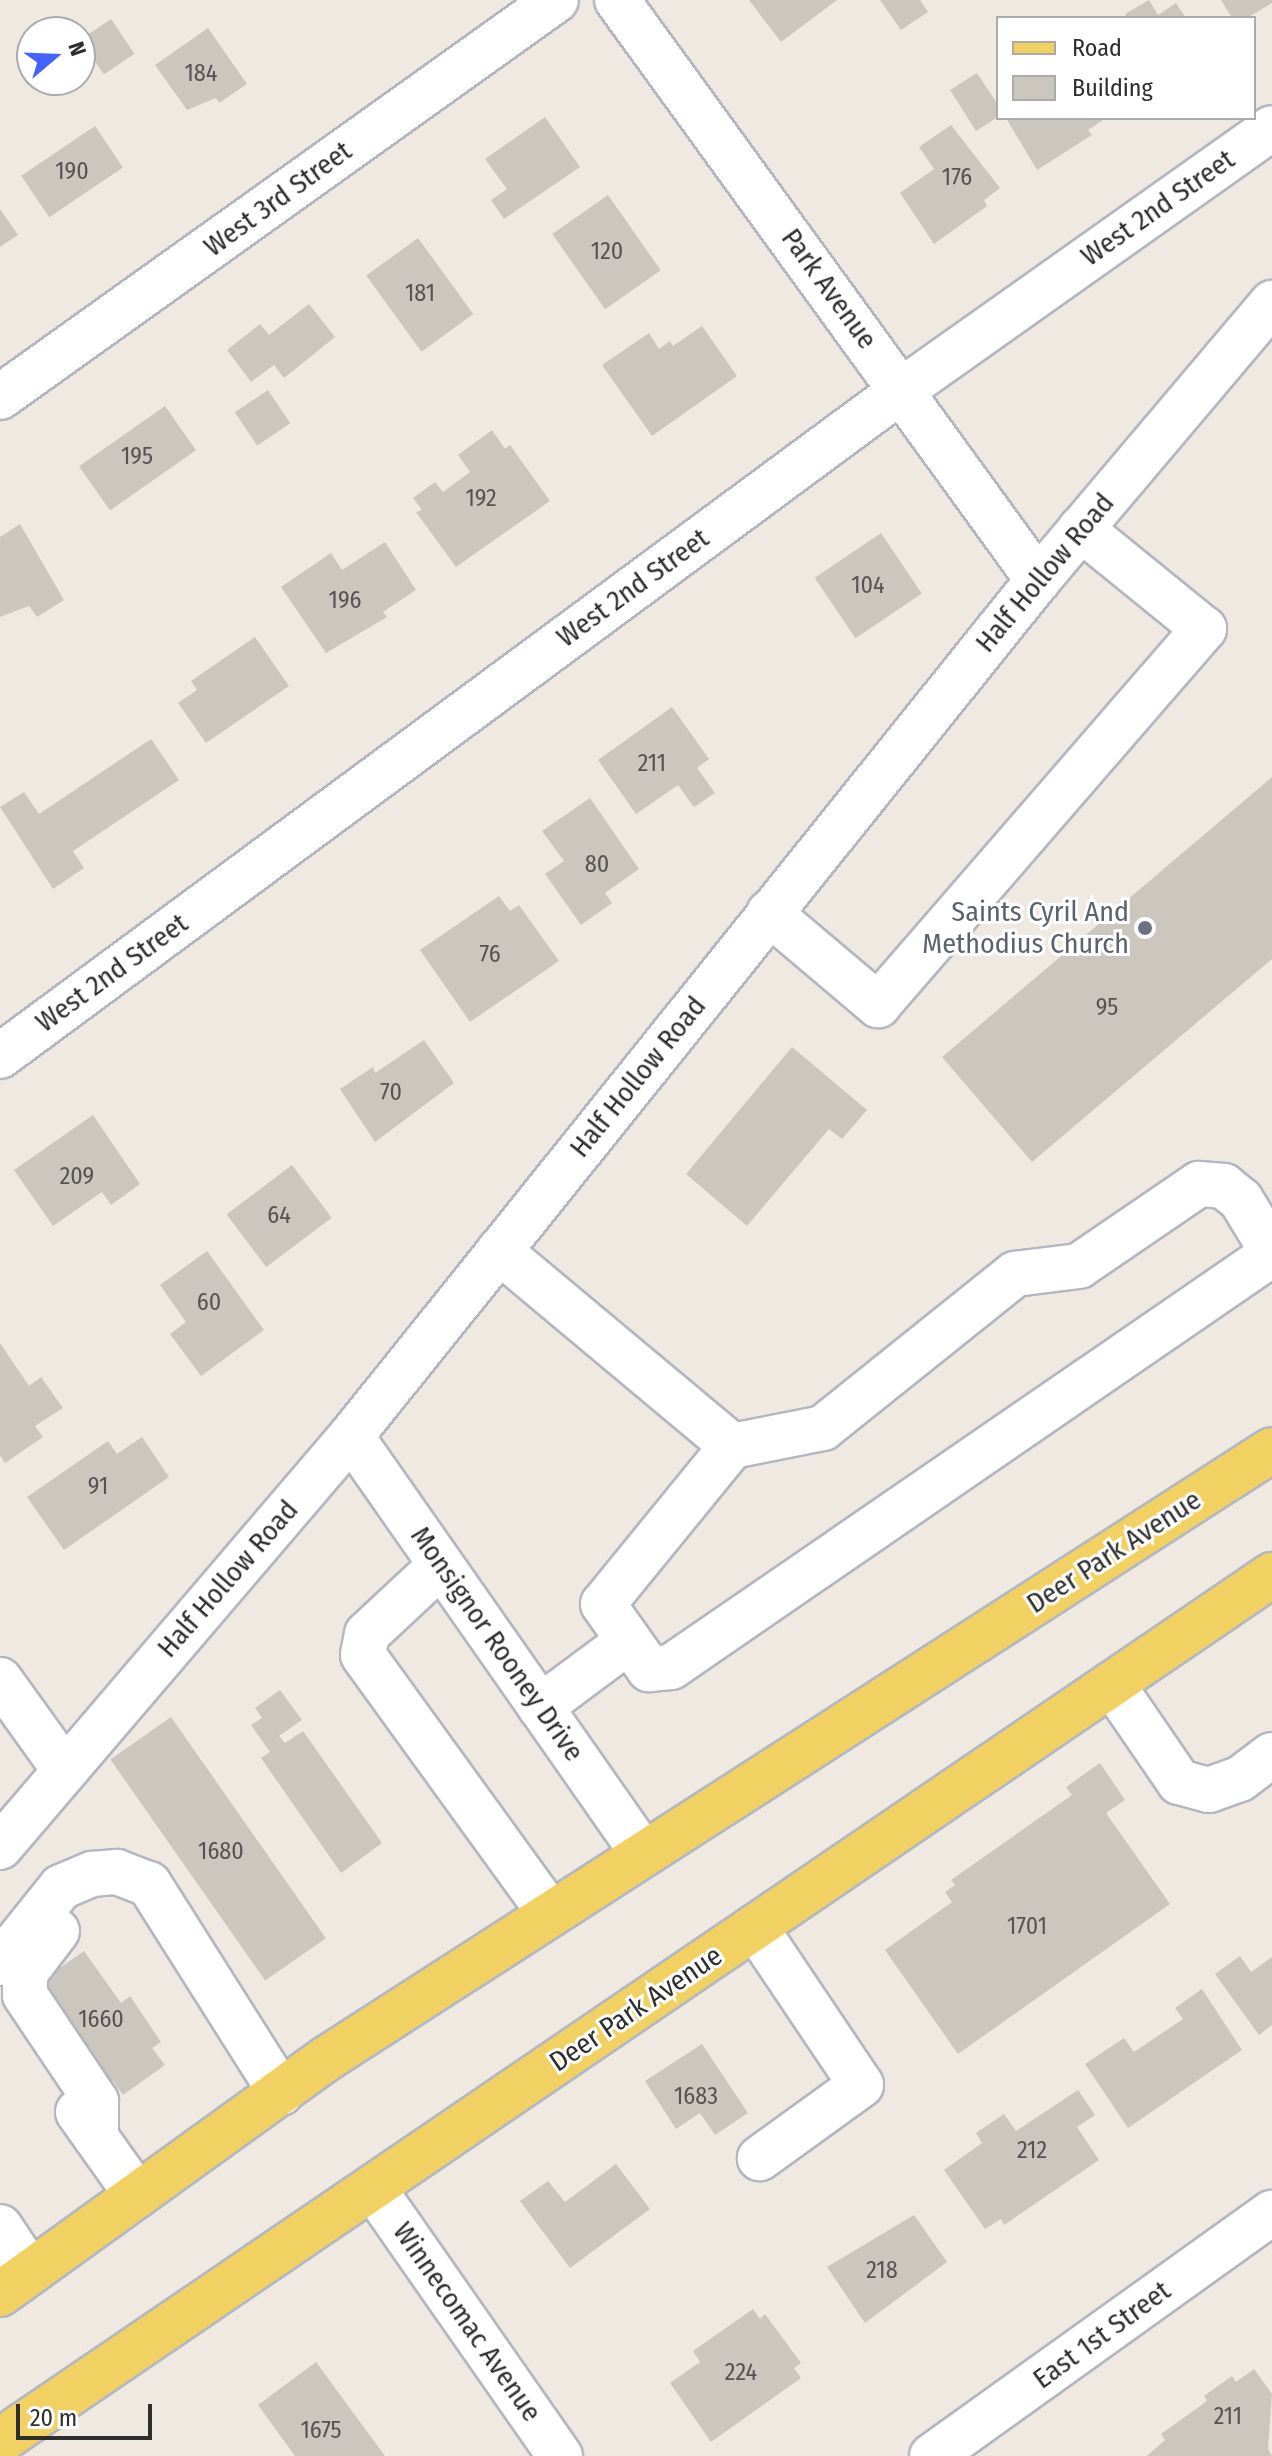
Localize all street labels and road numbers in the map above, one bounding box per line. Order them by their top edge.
street label: West 3rd Street [198,134,358,264]
street label: West 2nd Street [1075,143,1241,273]
street label: Park Avenue [774,222,884,356]
street label: Half Hollow Road [969,487,1121,659]
street label: West 2nd Street [550,522,716,654]
street label: West 2nd Street [29,907,195,1039]
street label: Half Hollow Road [563,990,713,1164]
street label: Deer Park Avenue [1021,1483,1207,1621]
street label: Half Hollow Road [151,1494,305,1664]
street label: Monsignor Rooney Drive [403,1520,591,1768]
street label: Deer Park Avenue [543,1939,729,2079]
street label: Winnecomac Avenue [386,2216,548,2428]
street label: East 1st Street [1027,2274,1177,2396]

